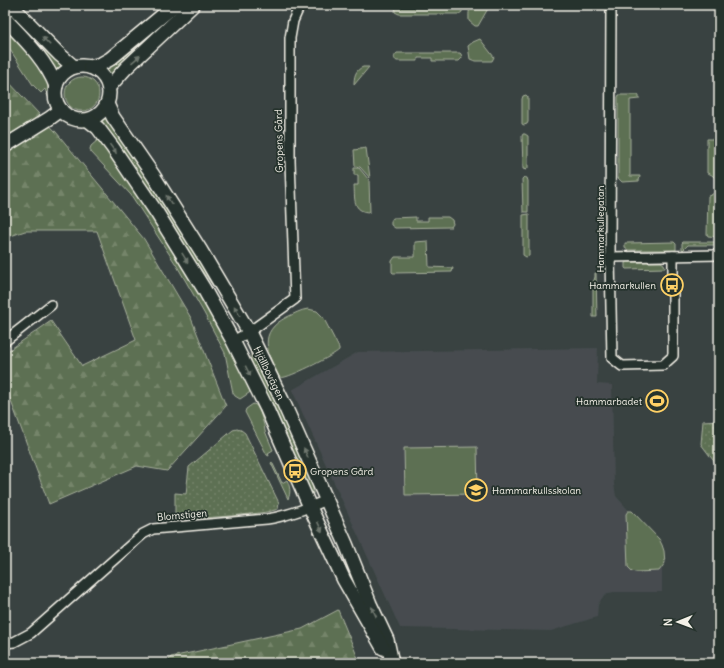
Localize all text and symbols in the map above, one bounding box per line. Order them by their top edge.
one-way arrow [41,36,51,46]
one-way arrow [130,55,141,64]
street label: Gropens Gård [272,109,286,173]
one-way arrow [109,144,117,154]
street label: Hammarkullegatan [594,185,607,273]
one-way arrow [166,195,173,206]
one-way arrow [181,252,188,264]
bus stop icon: Hammarkullen [659,272,685,298]
place label: Hammarkullen [589,279,656,292]
one-way arrow [233,306,240,317]
street label: Hjällbovägen [250,344,288,402]
one-way arrow [245,365,251,377]
sports icon: Hammarbadet [644,388,670,414]
place label: Hammarbadet [576,395,643,408]
one-way arrow [303,448,309,459]
bus stop icon: Gropens Gård [282,458,308,484]
place label: Gropens Gård [310,465,374,478]
school or university icon: Hammarkullsskolan [463,477,489,503]
place label: Hammarkullsskolan [492,484,581,497]
street label: Blomstigen [156,506,208,524]
one-way arrow [317,522,323,533]
north arrow [658,602,698,642]
one-way arrow [371,606,377,617]
text: N [661,618,675,626]

